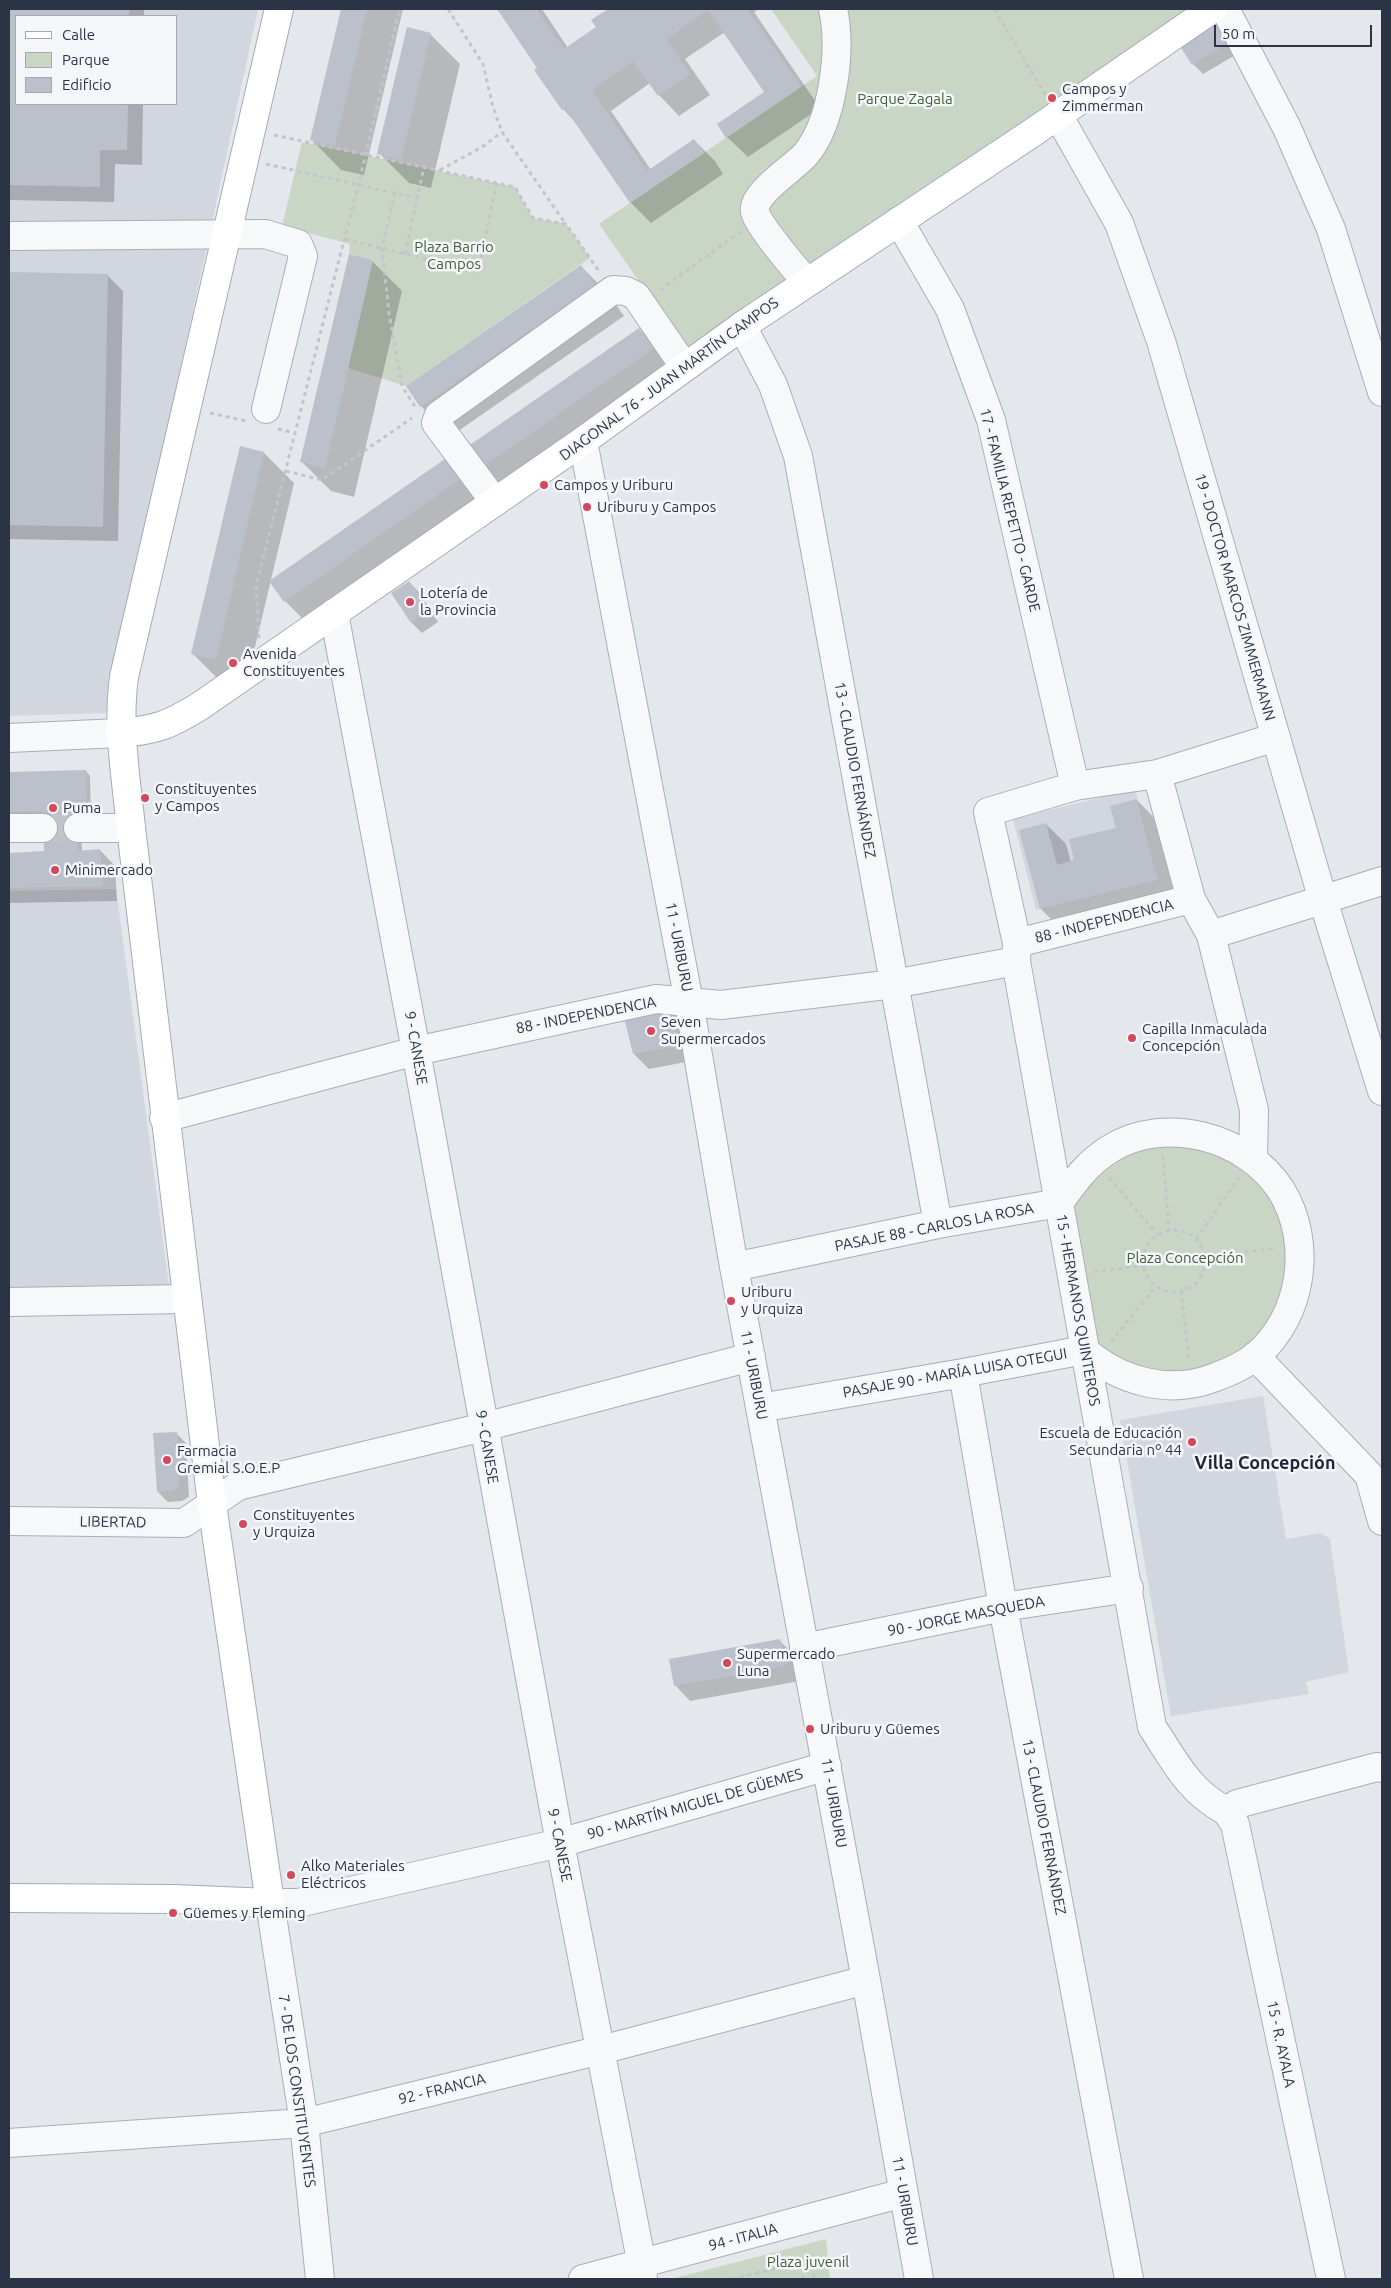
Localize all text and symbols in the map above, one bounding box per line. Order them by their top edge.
legend [15,15,178,105]
scale bar [1216,15,1374,47]
text: 50 m [1222,25,1255,42]
text: Calle [62,26,95,43]
text: Parque [62,51,110,68]
text: Edificio [62,76,111,93]
place label: Campos y Zimmerman [1062,80,1143,115]
park label: Parque Zagala [857,90,953,108]
marker: Campos y Zimmerman [1046,92,1058,104]
park label: Plaza Barrio Campos [414,238,494,273]
street label: DIAGONAL 76 - JUAN MARTÍN CAMPOS [556,294,782,464]
street label: 17 - FAMILIA REPETTO - GARDE [976,406,1044,614]
street label: 19 - DOCTOR MARCOS ZIMMERMANN [1191,471,1279,723]
place label: Campos y Uriburu [554,476,673,494]
marker: Campos y Uriburu [538,479,550,491]
place label: Uriburu y Campos [597,498,716,516]
marker: Uriburu y Campos [581,501,593,513]
place label: Lotería de la Provincia [420,584,496,619]
marker: Lotería de la Provincia [404,596,416,608]
place label: Avenida Constituyentes [243,645,345,680]
marker: Avenida Constituyentes [227,657,239,669]
street label: 13 - CLAUDIO FERNÁNDEZ [831,680,879,860]
place label: Constituyentes y Campos [155,780,257,815]
marker: Constituyentes y Campos [139,792,151,804]
place label: Puma [63,799,101,817]
marker: Puma [47,802,59,814]
place label: Minimercado [65,861,153,879]
marker: Minimercado [49,864,61,876]
street label: 88 - INDEPENDENCIA [1033,895,1175,947]
street label: 11 - URIBURU [661,901,697,993]
street label: 88 - INDEPENDENCIA [514,993,658,1037]
street label: 9 - CANESE [401,1010,431,1086]
place label: Seven Supermercados [661,1013,766,1048]
place label: Capilla Inmaculada Concepción [1142,1020,1267,1055]
marker: Seven Supermercados [645,1025,657,1037]
marker: Capilla Inmaculada Concepción [1126,1032,1138,1044]
street label: PASAJE 88 - CARLOS LA ROSA [833,1199,1035,1255]
street label: 15 - HERMANOS QUINTEROS [1052,1213,1104,1407]
park label: Plaza Concepción [1126,1249,1244,1267]
place label: Uriburu y Urquiza [741,1283,803,1318]
marker: Uriburu y Urquiza [725,1295,737,1307]
street label: 11 - URIBURU [736,1329,772,1421]
street label: PASAJE 90 - MARÍA LUISA OTEGUI [841,1344,1069,1402]
street label: 9 - CANESE [472,1409,502,1485]
place label: Escuela de Educación Secundaria nº 44 [1039,1424,1182,1459]
marker: Escuela de Educación Secundaria nº 44 [1186,1436,1198,1448]
place label: Farmacia Gremial S.O.E.P [177,1442,280,1477]
district label: Villa Concepción [1195,1452,1335,1474]
marker: Farmacia Gremial S.O.E.P [161,1454,173,1466]
place label: Constituyentes y Urquiza [253,1506,355,1541]
street label: LIBERTAD [80,1512,146,1532]
marker: Constituyentes y Urquiza [237,1518,249,1530]
street label: 90 - JORGE MASQUEDA [886,1592,1046,1640]
place label: Supermercado Luna [737,1645,835,1680]
marker: Supermercado Luna [721,1657,733,1669]
place label: Uriburu y Güemes [820,1720,940,1738]
marker: Uriburu y Güemes [804,1723,816,1735]
street label: 13 - CLAUDIO FERNÁNDEZ [1018,1737,1070,1917]
street label: 11 - URIBURU [817,1757,851,1849]
street label: 90 - MARTÍN MIGUEL DE GÜEMES [585,1765,805,1843]
street label: 9 - CANESE [544,1807,576,1883]
place label: Alko Materiales Eléctricos [301,1857,405,1892]
marker: Alko Materiales Eléctricos [285,1869,297,1881]
place label: Güemes y Fleming [183,1904,306,1922]
marker: Güemes y Fleming [167,1907,179,1919]
street label: 7 - DE LOS CONSTITUYENTES [275,1993,319,2189]
street label: 15 - R. AYALA [1263,1999,1299,2089]
street label: 92 - FRANCIA [397,2069,487,2109]
street label: 11 - URIBURU [888,2155,922,2247]
street label: 94 - ITALIA [707,2219,779,2255]
park label: Plaza juvenil [767,2253,849,2271]

